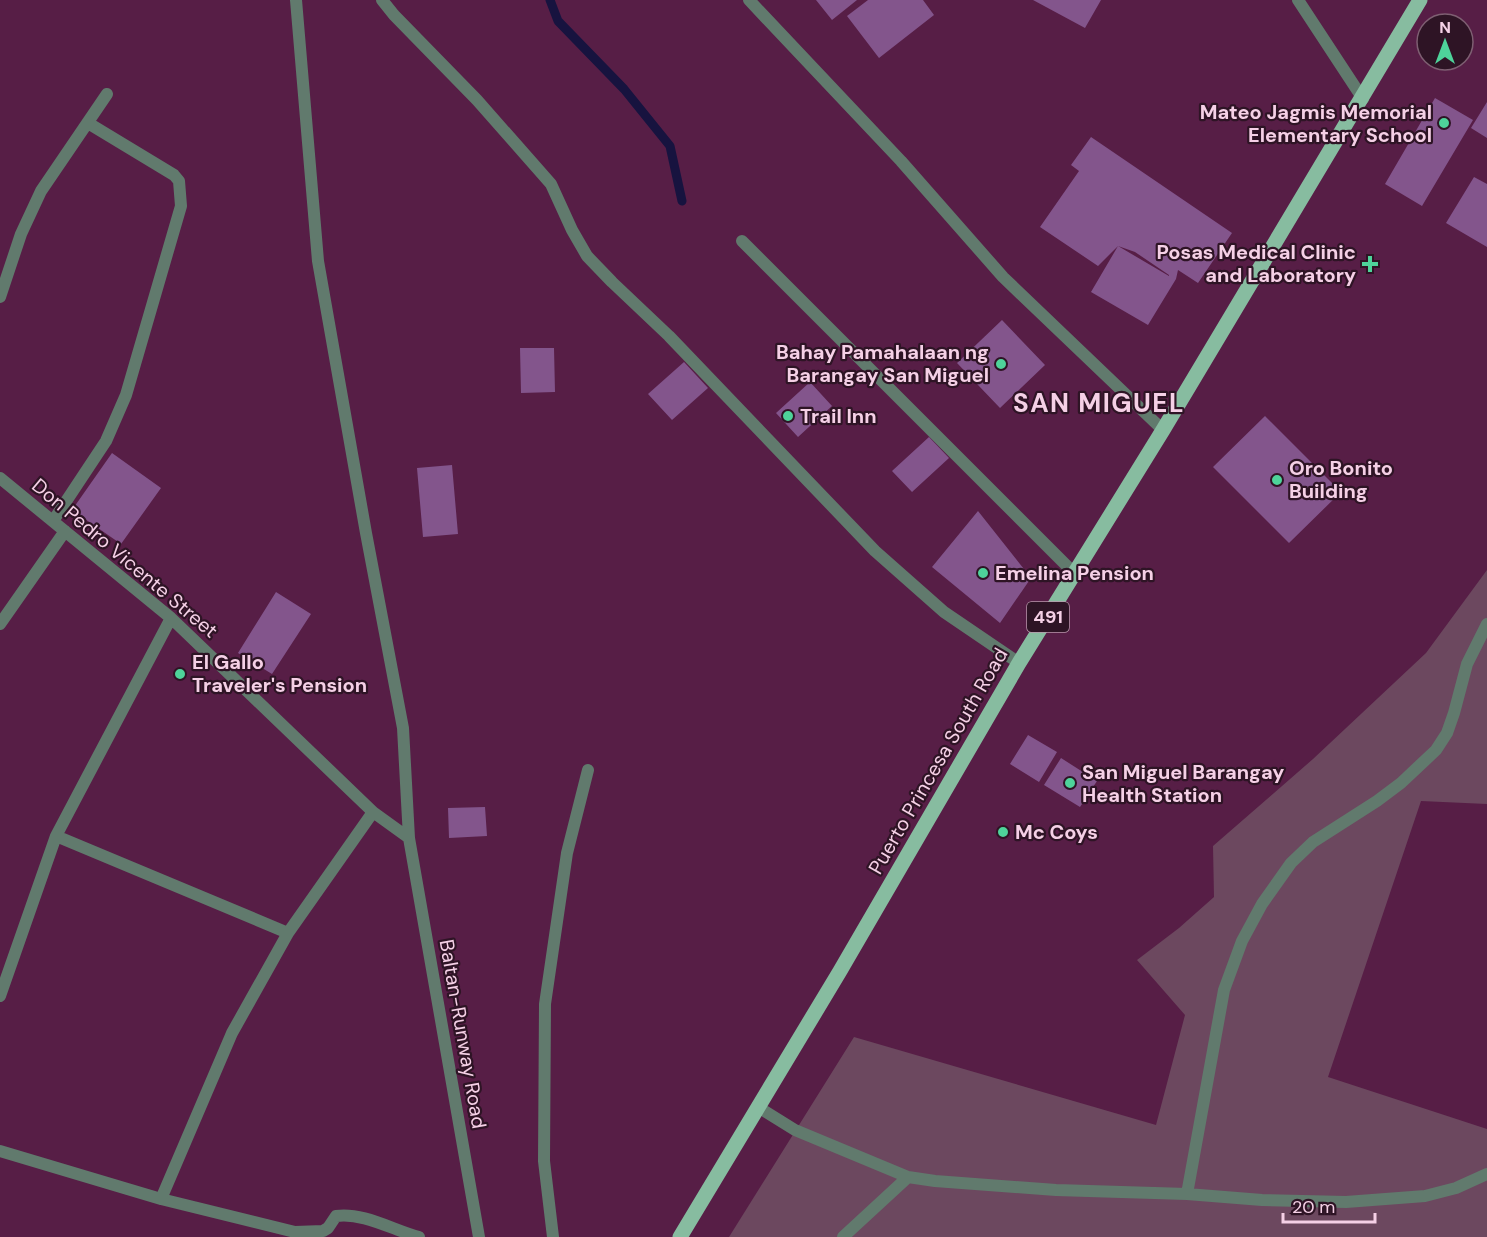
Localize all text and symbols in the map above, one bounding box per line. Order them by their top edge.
north arrow [1415,12,1475,72]
text: N [1439,17,1451,38]
place label: Mateo Jagmis Memorial Elementary School [1200,99,1432,148]
marker: Mateo Jagmis Memorial Elementary School [1437,116,1451,130]
place label: Posas Medical Clinic and Laboratory [1157,239,1356,288]
marker: Posas Medical Clinic and Laboratory [1361,255,1379,273]
place label: Bahay Pamahalaan ng Barangay San Miguel [776,339,989,388]
marker: Bahay Pamahalaan ng Barangay San Miguel [994,357,1008,371]
district label: SAN MIGUEL [1013,386,1185,420]
place label: Trail Inn [800,403,877,429]
marker: Trail Inn [781,409,795,423]
place label: Oro Bonito Building [1289,455,1393,504]
street label: Don Pedro Vicente Street [27,473,223,644]
marker: Oro Bonito Building [1270,473,1284,487]
place label: Emelina Pension [995,560,1154,586]
marker: Emelina Pension [976,566,990,580]
road number: 491 [1027,602,1069,632]
street label: Puerto Princesa South Road [862,643,1014,879]
place label: El Gallo Traveler's Pension [192,649,367,698]
marker: El Gallo Traveler's Pension [173,667,187,681]
place label: San Miguel Barangay Health Station [1082,759,1284,808]
marker: San Miguel Barangay Health Station [1063,776,1077,790]
place label: Mc Coys [1015,819,1098,845]
marker: Mc Coys [996,825,1010,839]
street label: Baltan-Runway Road [434,937,492,1131]
scale bar [1283,1186,1374,1224]
text: 20 m [1292,1195,1335,1219]

